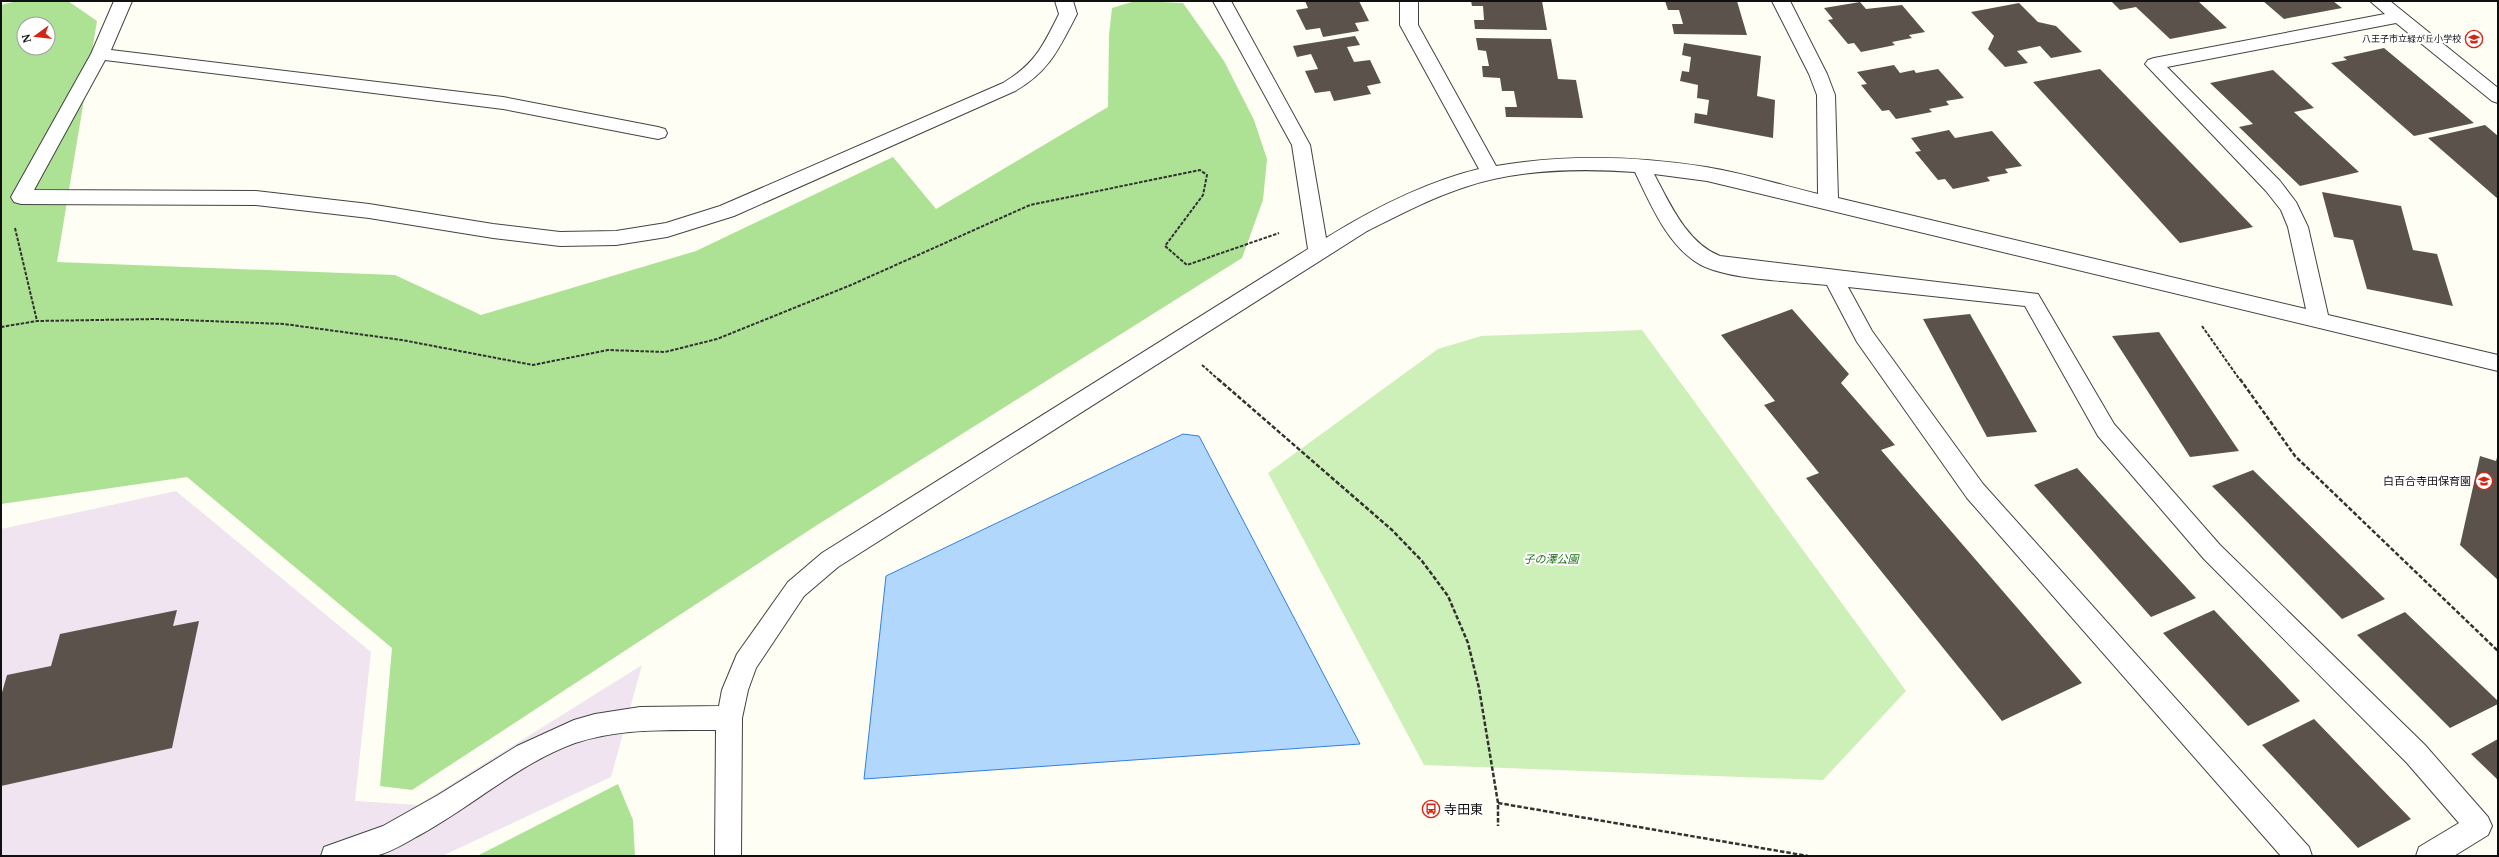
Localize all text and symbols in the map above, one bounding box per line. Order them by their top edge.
north arrow [16,16,56,56]
school or university icon: 八王子市立緑が丘小学校 [2464,29,2484,49]
text: N [18,32,34,44]
place label: 八王子市立緑が丘小学校 [2362,33,2461,45]
school or university icon: 白百合寺田保育園 [2474,471,2494,491]
place label: 白百合寺田保育園 [2383,474,2471,488]
park label: 子の澤公園 [1524,552,1580,566]
bus stop icon: 寺田東 [1421,799,1441,819]
place label: 寺田東 [1444,800,1483,818]

